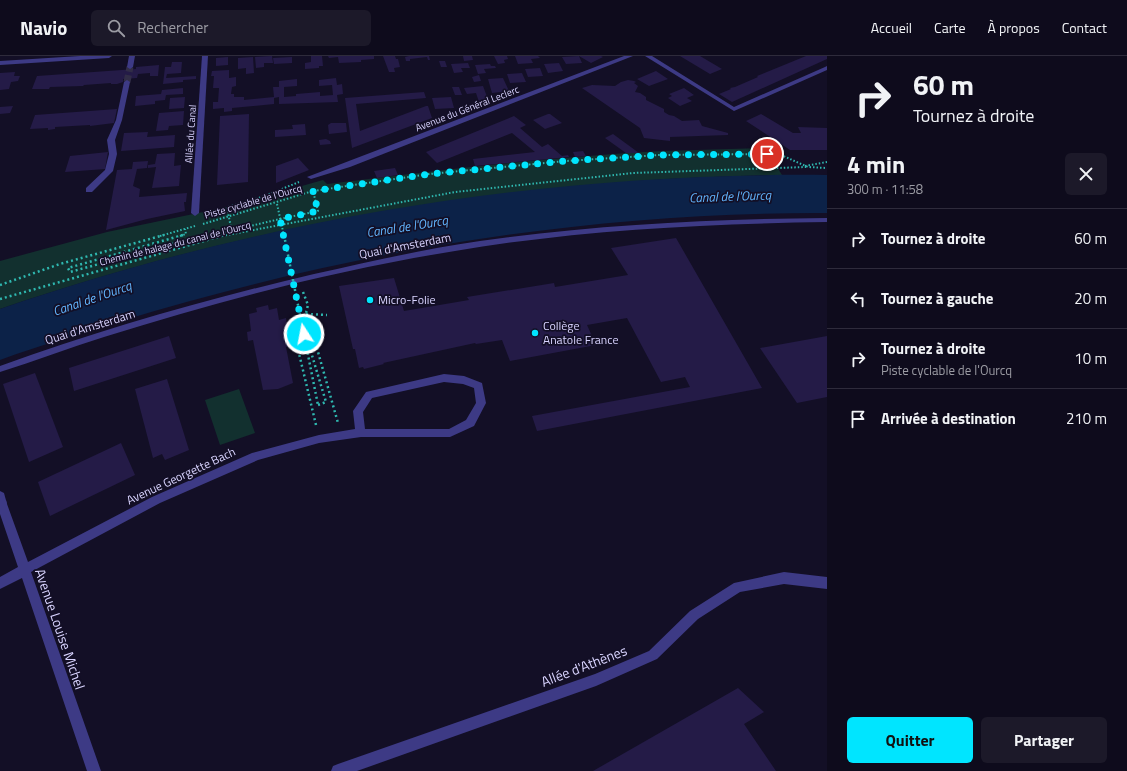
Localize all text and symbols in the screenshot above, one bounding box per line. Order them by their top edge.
search box [91,10,371,46]
text: Navio [20,13,67,42]
text: Rechercher [137,16,209,39]
icon: search [105,17,127,39]
text: Accueil [871,17,912,38]
text: Carte [934,17,966,38]
text: À propos [988,17,1040,38]
text: Contact [1062,17,1107,38]
text: 60 m [913,63,974,106]
icon: right [847,72,899,124]
street label: Avenue du Général Leclerc [413,82,521,135]
text: Tournez à droite [913,102,1034,129]
street label: Allée du Canal [181,104,200,164]
pin [750,137,784,171]
icon: arrive [756,143,778,165]
text: 4 min [847,146,905,182]
button: close [1065,153,1107,195]
text: 300 m · 11:58 [847,179,923,199]
street label: Piste cyclable de l'Ourcq [203,180,304,223]
water label: Canal de l'Ourcq [689,185,773,207]
water label: Canal de l'Ourcq [365,209,451,242]
street label: Chemin de halage du canal de l'Ourcq [98,217,252,270]
street label: Quai d'Amsterdam [357,227,453,264]
text: Tournez à droite [881,227,986,250]
text: 60 m [1074,227,1107,250]
icon: right [847,228,869,250]
water label: Canal de l'Ourcq [50,275,135,321]
text: Tournez à gauche [881,287,993,310]
text: 20 m [1074,287,1107,310]
icon: left [847,288,869,310]
place label: Micro-Folie [378,290,435,309]
marker: Micro-Folie [365,295,375,305]
street label: Quai d'Amsterdam [42,304,137,349]
position arrow [283,313,325,355]
place label: Collège Anatole France [543,316,619,349]
marker: Collège Anatole France [530,328,540,338]
text: Tournez à droite [881,337,986,360]
text: 10 m [1074,347,1107,370]
icon: right [847,348,869,370]
text: Piste cyclable de l'Ourcq [881,360,1012,380]
text: Arrivée à destination [881,407,1016,430]
text: 210 m [1066,407,1107,430]
icon: arrive [847,408,869,430]
street label: Avenue Georgette Bach [123,442,238,509]
street label: Avenue Louise Michel [30,565,91,692]
street label: Allée d'Athènes [538,640,630,692]
button: Quitter [847,717,973,763]
button: Partager [981,717,1107,763]

